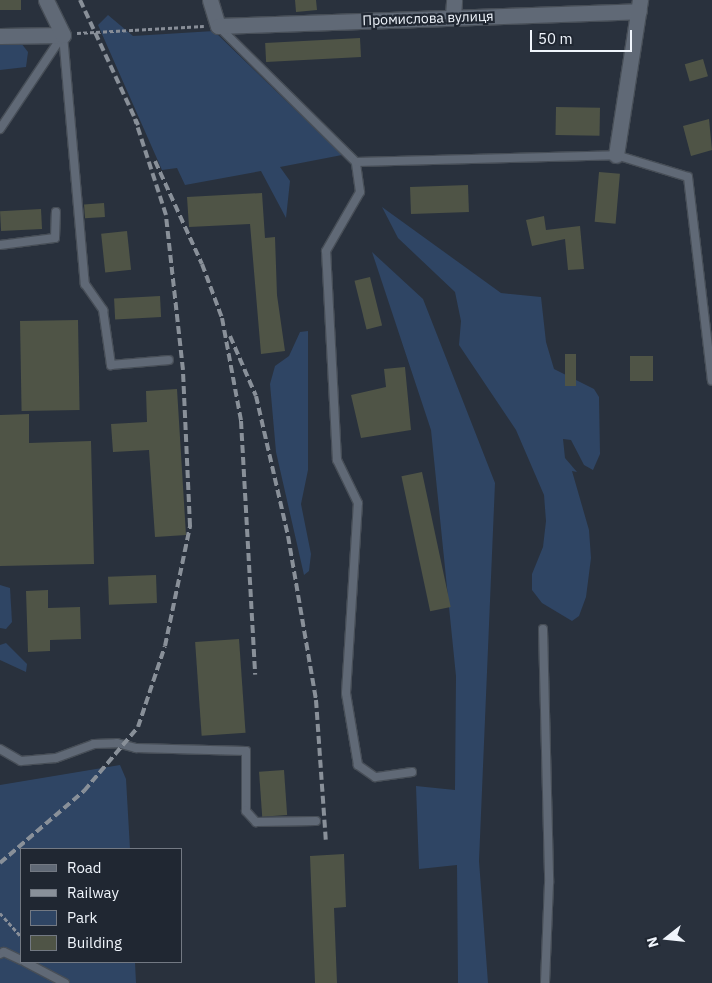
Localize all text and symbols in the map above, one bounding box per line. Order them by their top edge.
street label: Промислова вулиця [362,7,494,29]
scale bar [532,20,634,52]
text: 50 m [538,29,573,48]
legend [20,848,182,963]
text: Road [67,858,102,877]
text: Railway [67,883,119,902]
text: Park [67,908,97,927]
north arrow [642,913,692,963]
text: Building [67,933,122,952]
text: N [643,935,663,949]

